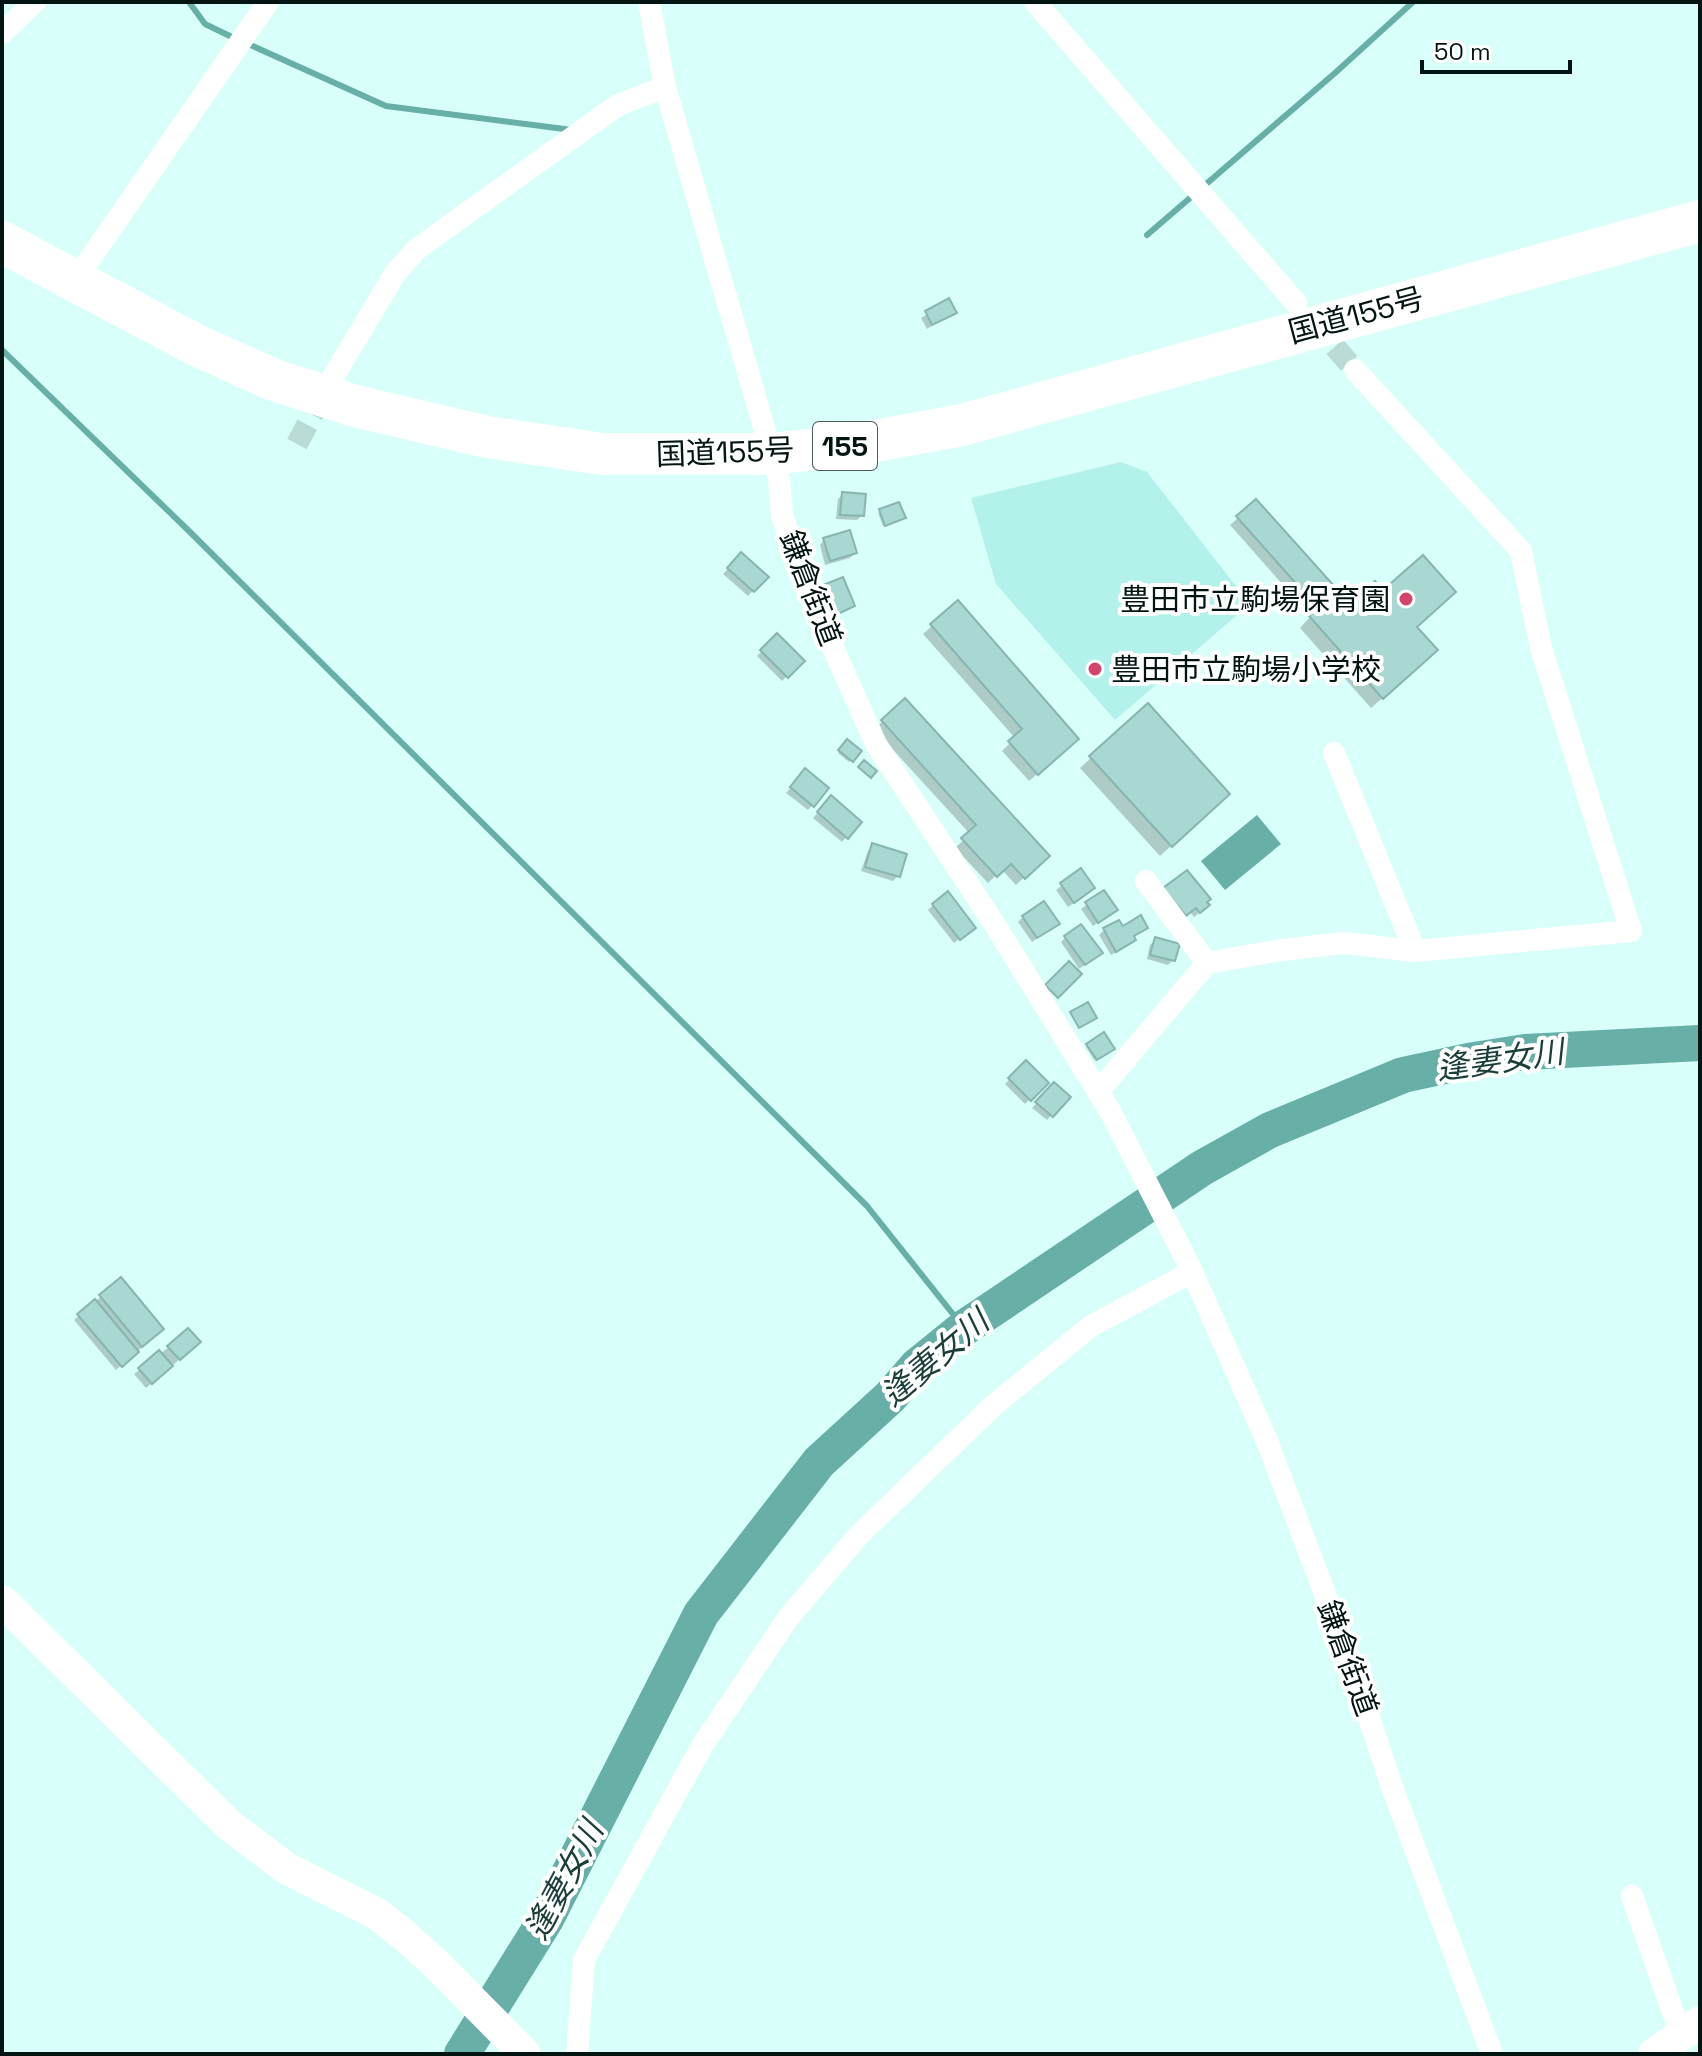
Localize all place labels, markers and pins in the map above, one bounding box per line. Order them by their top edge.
place label: 豊田市立駒場保育園 [1120,580,1390,619]
marker: 豊田市立駒場保育園 [1397,590,1415,608]
place label: 豊田市立駒場小学校 [1111,650,1381,689]
marker: 豊田市立駒場小学校 [1086,660,1104,678]

